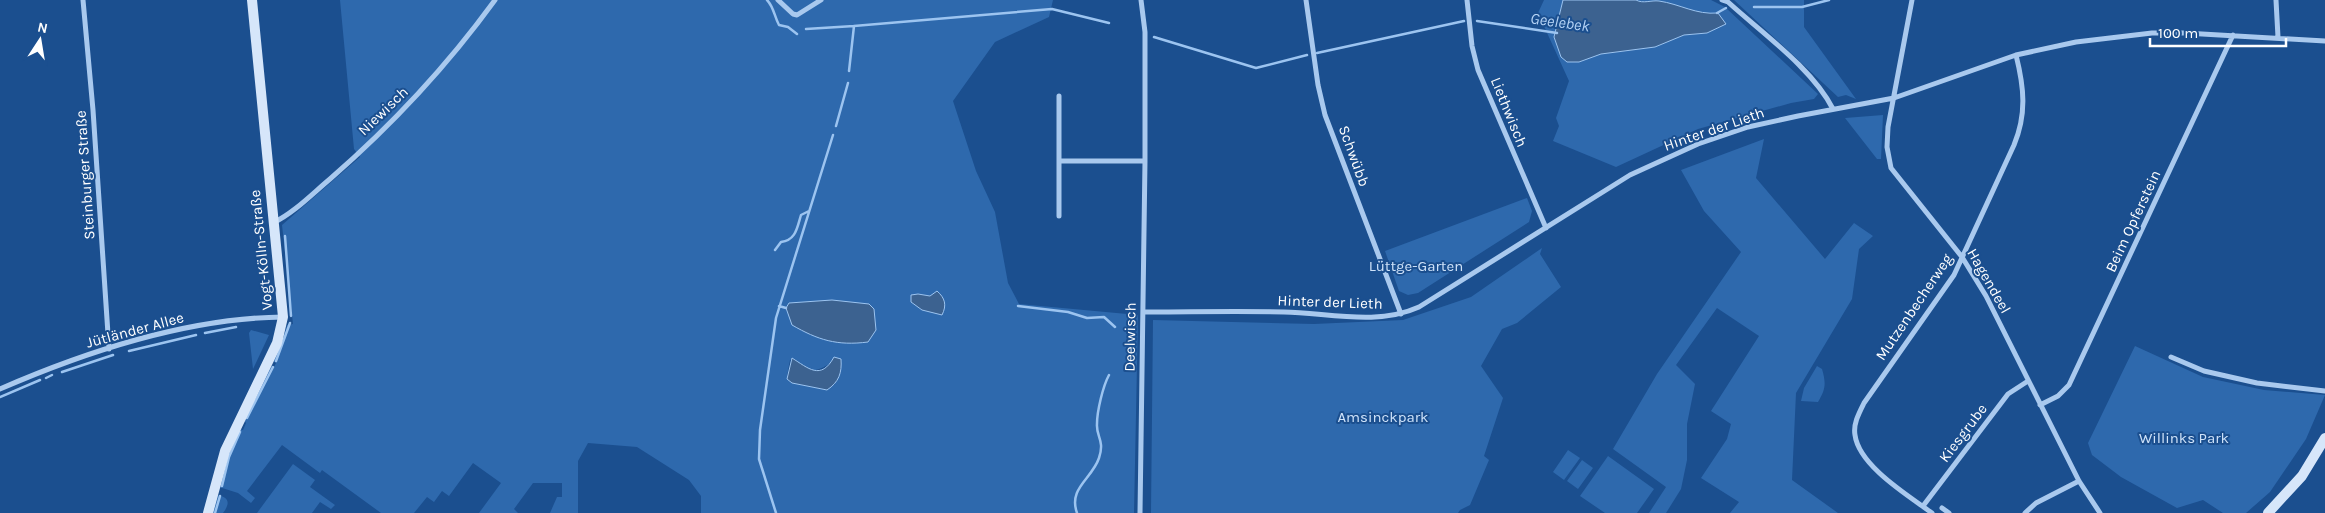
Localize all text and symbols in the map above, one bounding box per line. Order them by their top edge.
water label: Geelebek [1529,8,1592,36]
north arrow [15,15,65,65]
scale bar [2150,15,2286,47]
text: N [36,18,49,37]
text: 100 m [2158,24,2198,42]
street label: Liethwisch [1487,74,1531,150]
street label: Niewisch [354,83,412,139]
street label: Hinter der Lieth [1661,103,1767,155]
street label: Steinburger Straße [72,110,98,240]
street label: Schwübb [1335,123,1373,189]
street label: Beim Opferstein [2101,167,2165,275]
street label: Vogt-Kölln-Straße [246,189,276,311]
street label: Hagendeel [1963,245,2015,317]
street label: Mutzenbecherweg [1872,250,1957,364]
park label: Lüttge-Garten [1369,257,1463,275]
street label: Hinter der Lieth [1277,291,1383,313]
street label: Deelwisch [1120,302,1140,372]
street label: Jütländer Allee [84,308,186,352]
street label: Kiesgrube [1935,400,1991,466]
park label: Amsinckpark [1337,408,1429,426]
park label: Willinks Park [2139,429,2229,447]

